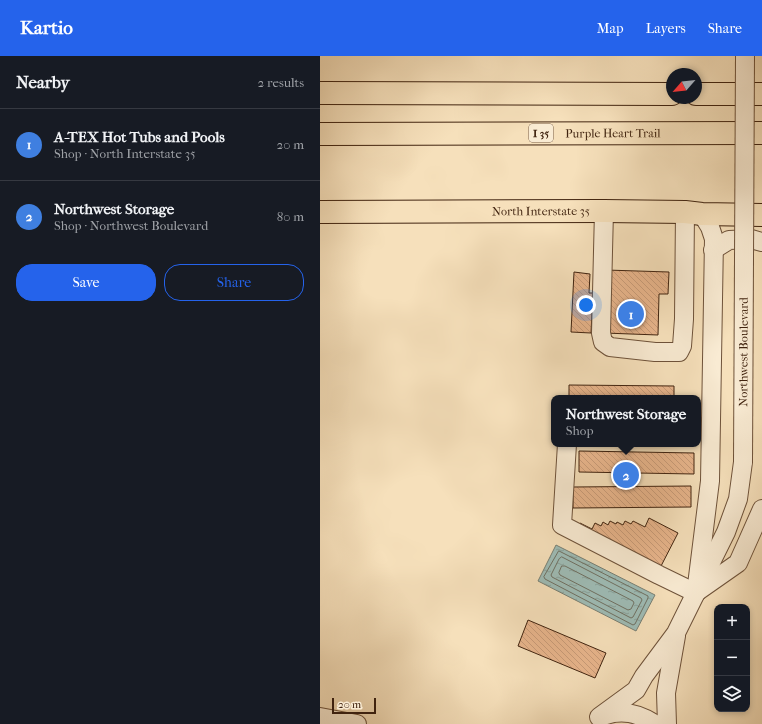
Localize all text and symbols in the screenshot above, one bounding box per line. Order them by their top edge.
text: Kartio [20,17,73,39]
text: Map [597,20,624,37]
text: Layers [646,20,686,37]
text: Share [708,20,742,37]
north arrow [666,68,702,104]
text: Nearby [16,72,70,92]
text: 2 results [258,75,304,90]
road number: I 35 [529,124,553,142]
street label: Purple Heart Trail [565,126,661,140]
text: A-TEX Hot Tubs and Pools [54,128,225,146]
text: 1 [27,137,31,152]
text: 20 m [277,137,304,152]
text: Shop · North Interstate 35 [54,146,196,161]
text: Northwest Storage [54,200,174,218]
street label: North Interstate 35 [492,204,590,218]
text: 2 [26,209,32,224]
text: 80 m [277,209,304,224]
text: Shop · Northwest Boulevard [54,218,208,233]
button: Save [16,264,156,301]
button: Share [164,264,304,301]
your location [576,295,596,315]
street label: Northwest Boulevard [736,297,751,407]
pin: 1 [618,299,644,329]
popup [551,395,701,447]
text: Northwest Storage [566,405,686,423]
text: Shop [566,423,593,438]
pin: 2 [613,460,639,490]
map controls [714,604,750,712]
button: + [714,604,750,640]
button: − [714,640,750,676]
button: layers [714,676,750,712]
scale bar [332,696,376,715]
text: 20 m [338,698,361,711]

